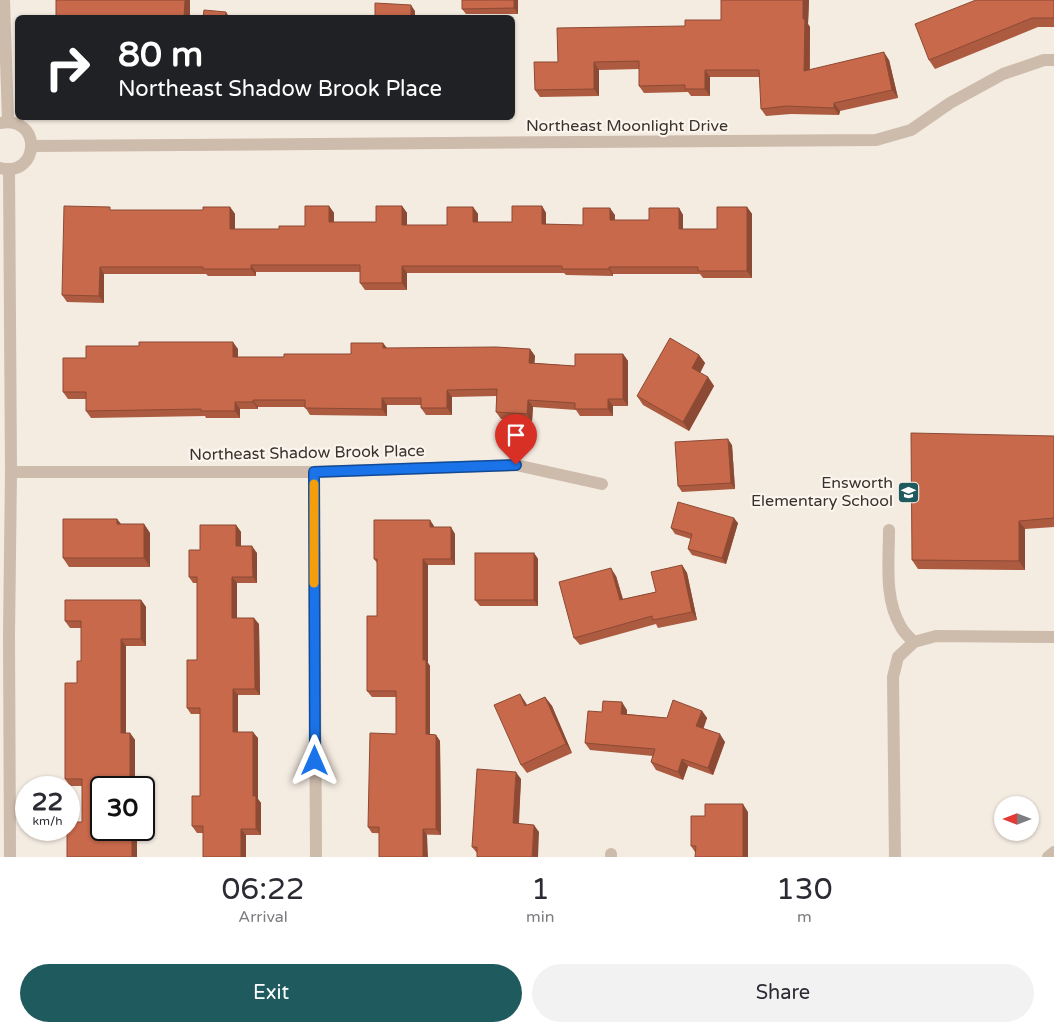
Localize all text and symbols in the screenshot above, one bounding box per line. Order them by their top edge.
text: 80 m [118,34,203,76]
icon: right [35,35,100,100]
text: Northeast Shadow Brook Place [118,76,442,102]
street label: Northeast Moonlight Drive [526,116,728,136]
pin [495,414,537,465]
icon: arrive [502,421,530,449]
street label: Northeast Shadow Brook Place [189,441,425,465]
place label: Ensworth Elementary School [751,473,893,511]
school or university icon: Ensworth Elementary School [897,480,921,504]
position arrow [288,734,340,786]
speed limit sign: 30 [90,776,155,841]
text: 22 [32,787,63,817]
north arrow [994,796,1039,841]
map controls [994,796,1039,841]
text: km/h [32,814,63,828]
text: 06:22 [221,871,305,908]
text: 1 [531,871,550,908]
text: 130 [776,871,833,908]
text: Arrival [238,907,288,927]
text: min [526,907,555,927]
text: m [797,907,812,927]
button: Exit [20,964,522,1022]
button: Share [532,964,1034,1022]

